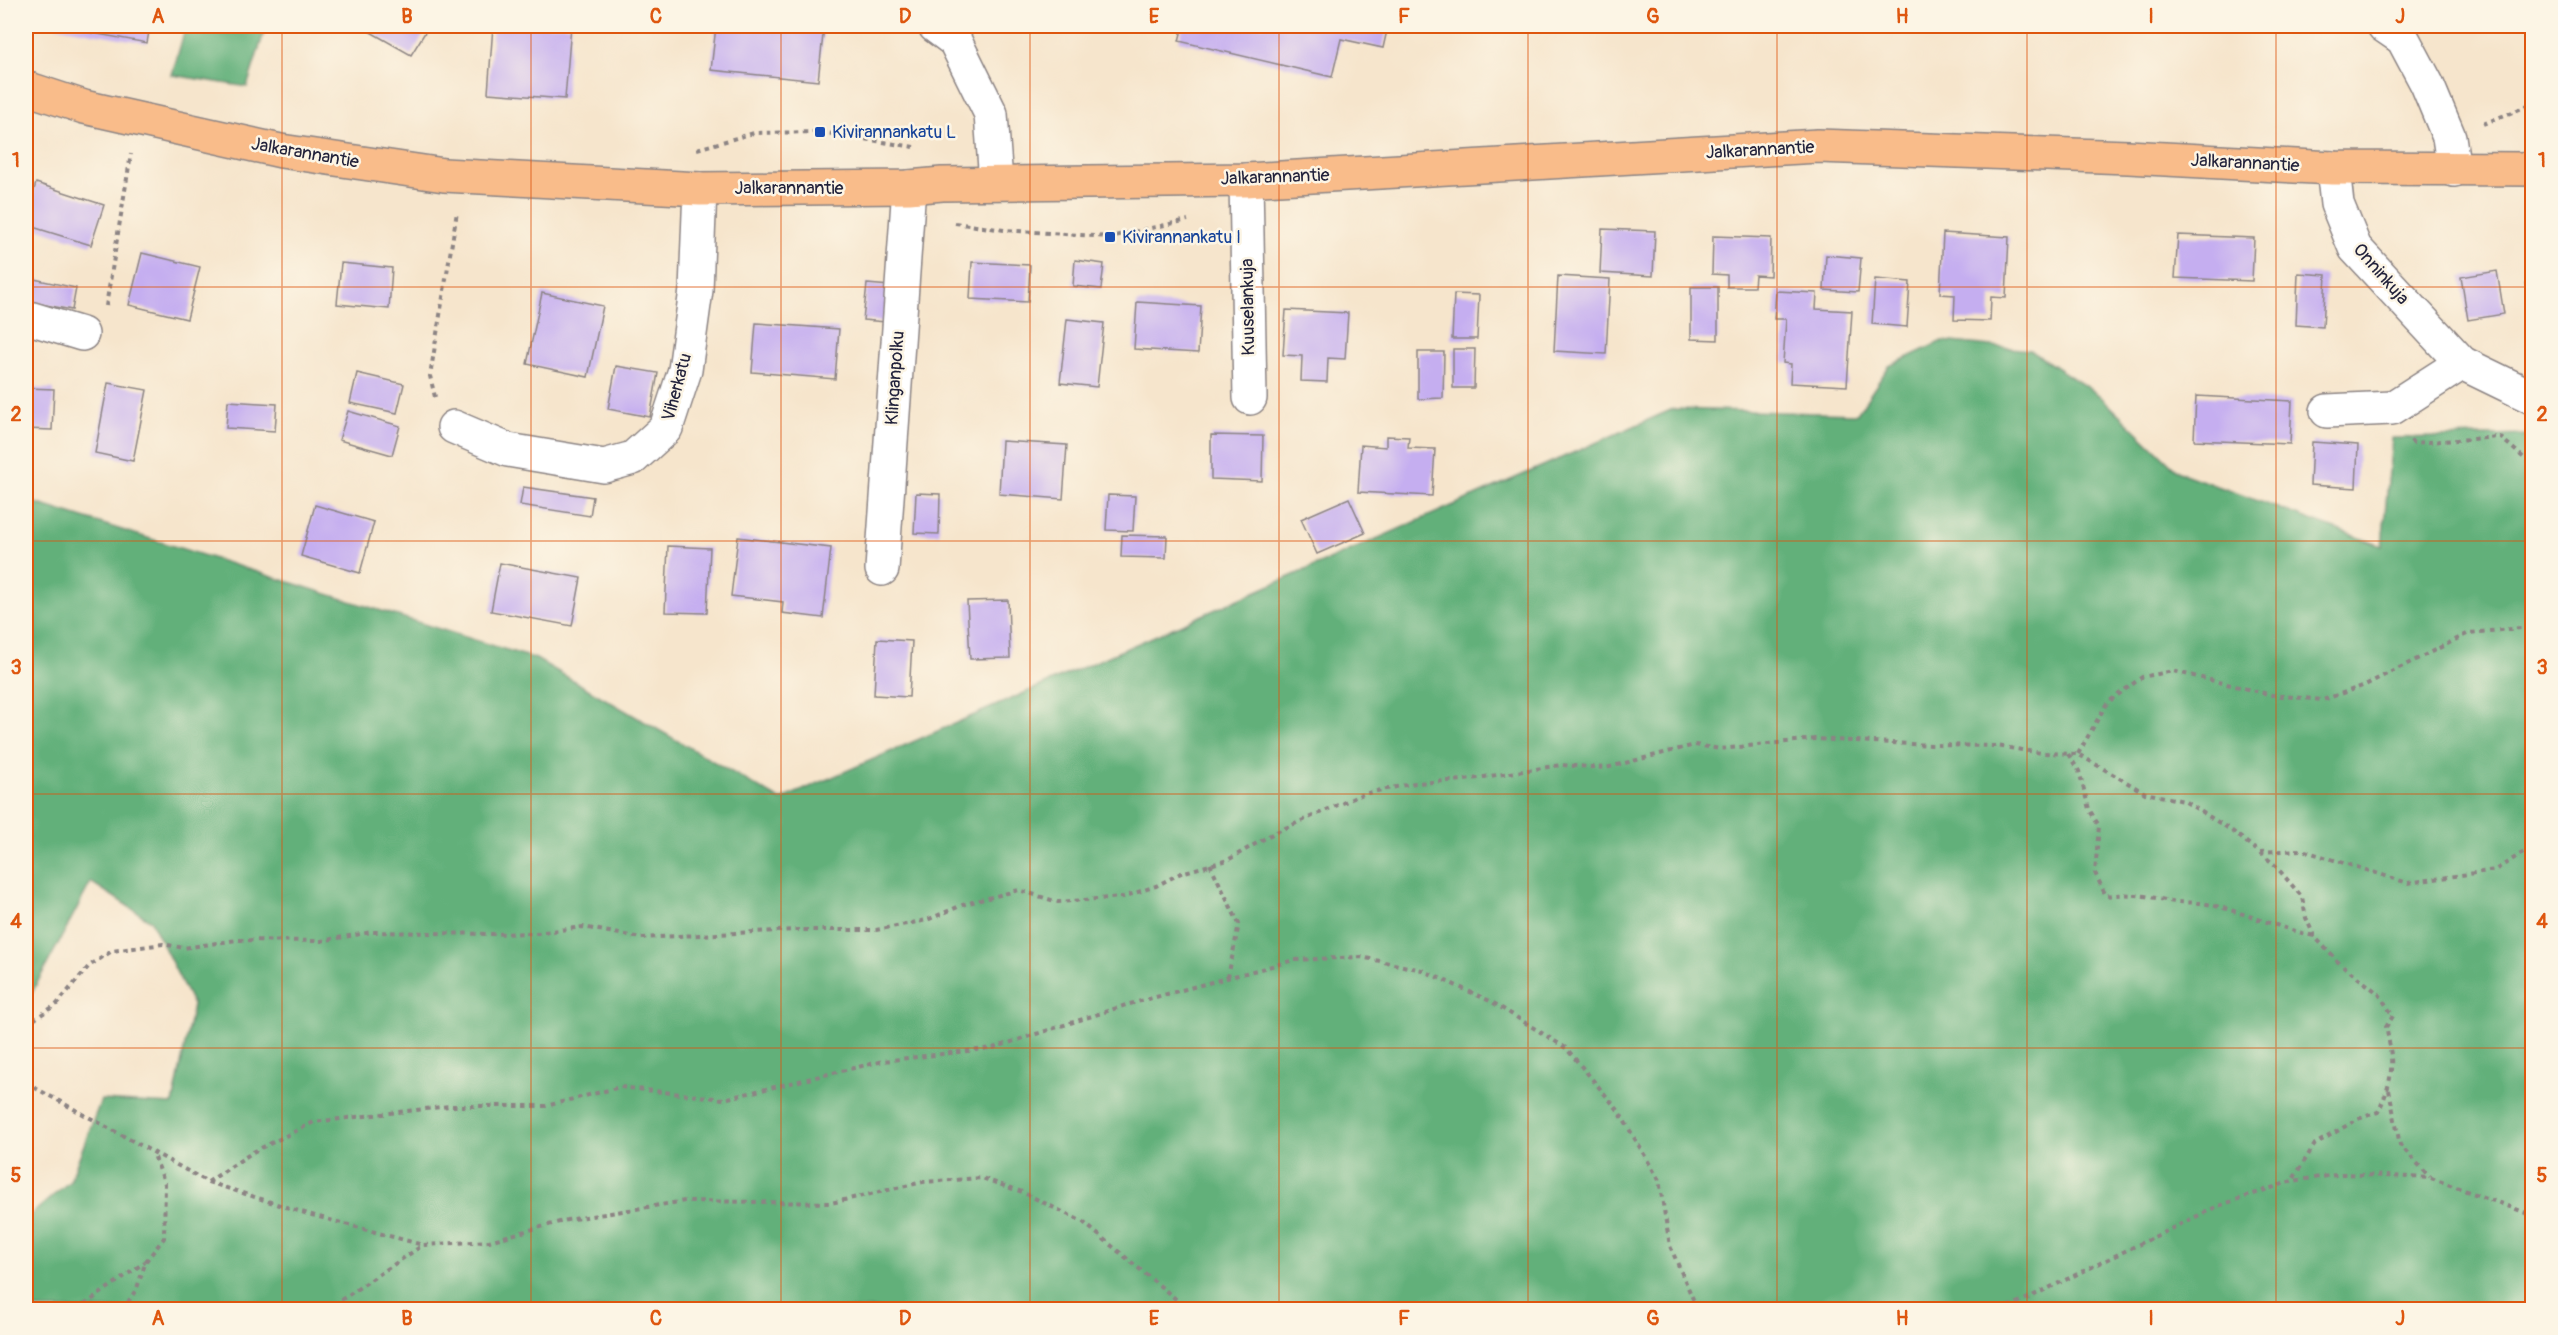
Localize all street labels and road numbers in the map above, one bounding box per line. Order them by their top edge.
street label: Jalkarannantie [249,132,361,174]
street label: Jalkarannantie [1705,136,1815,164]
street label: Jalkarannantie [2190,149,2300,177]
street label: Jalkarannantie [1220,164,1330,190]
street label: Jalkarannantie [735,177,844,200]
street label: Onninkuja [2348,238,2414,310]
street label: Kuuselankuja [1236,258,1260,356]
street label: Klinganpolku [880,330,910,426]
street label: Viherkatu [657,351,697,423]

